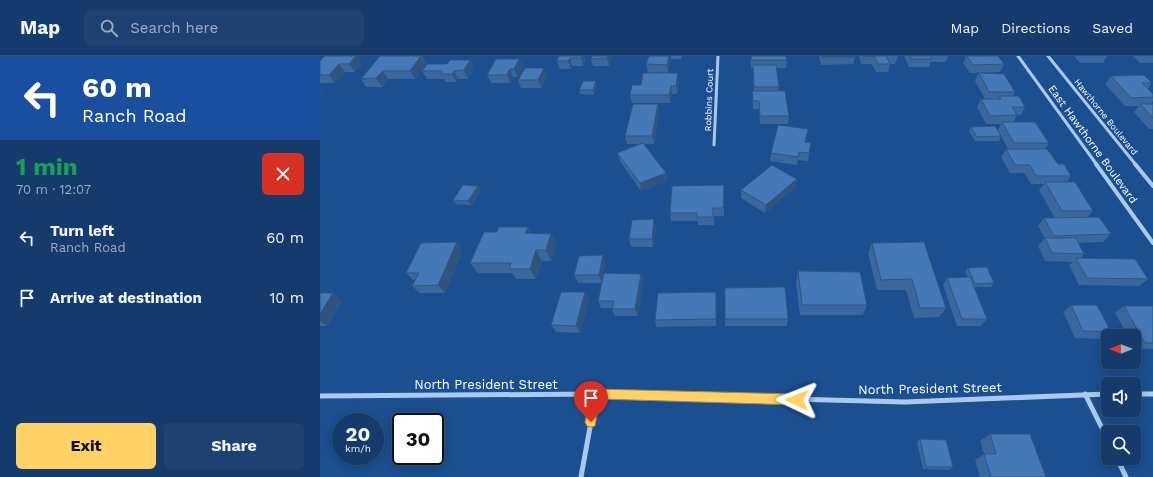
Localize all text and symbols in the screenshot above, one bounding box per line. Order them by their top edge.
search box [84,10,364,46]
text: Map [20,16,60,39]
icon: search [98,17,120,39]
text: Search here [130,19,218,37]
text: Map [951,20,979,36]
text: Directions [1001,20,1070,36]
text: Saved [1092,20,1133,36]
street label: Robbins Court [703,68,715,131]
text: 60 m [82,71,152,104]
icon: left [16,72,68,124]
street label: Hawthorne Boulevard [1072,77,1140,157]
street label: East Hawthorne Boulevard [1045,83,1140,206]
text: Ranch Road [82,105,187,126]
text: 1 min [16,153,78,181]
button: close [262,153,304,195]
text: 70 m · 12:07 [16,182,91,197]
text: Turn left [50,222,114,240]
icon: left [16,227,38,249]
text: 60 m [266,229,304,247]
text: Ranch Road [50,240,126,255]
icon: arrive [16,287,38,309]
text: Arrive at destination [50,289,202,307]
text: 10 m [269,289,304,307]
north arrow [1101,329,1141,369]
map controls [1101,329,1141,465]
street label: North President Street [414,377,558,392]
button: sound [1101,377,1141,417]
position arrow [776,379,818,421]
street label: North President Street [858,380,1002,397]
pin [574,381,608,422]
icon: arrive [580,387,602,409]
speed limit sign: 30 [392,413,444,465]
text: 20 [346,422,370,446]
button: Exit [16,423,156,469]
button: Share [164,423,304,469]
button: search [1101,425,1141,465]
text: km/h [345,443,371,454]

